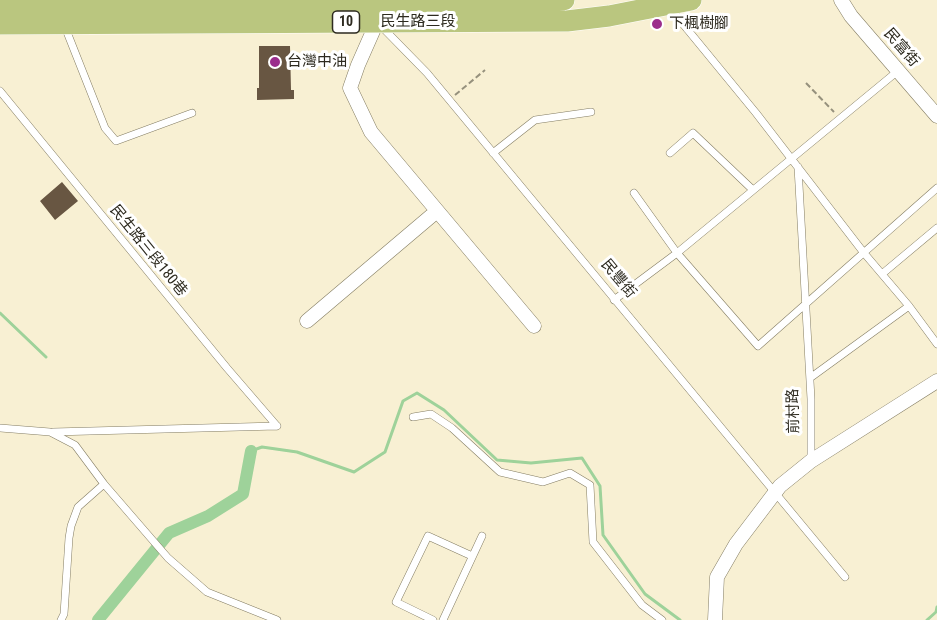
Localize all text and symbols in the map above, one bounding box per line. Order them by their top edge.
road number: 10 [332,11,360,33]
street label: 民生路三段 [381,13,455,31]
place label: 下楓樹腳 [669,15,729,33]
marker: 下楓樹腳 [650,17,664,31]
street label: 民富街 [879,25,923,71]
place label: 台灣中油 [287,53,347,71]
marker: 台灣中油 [268,55,282,69]
street label: 民生路三段180巷 [106,202,190,300]
street label: 民豐街 [597,256,639,302]
street label: 前村路 [785,388,803,434]

